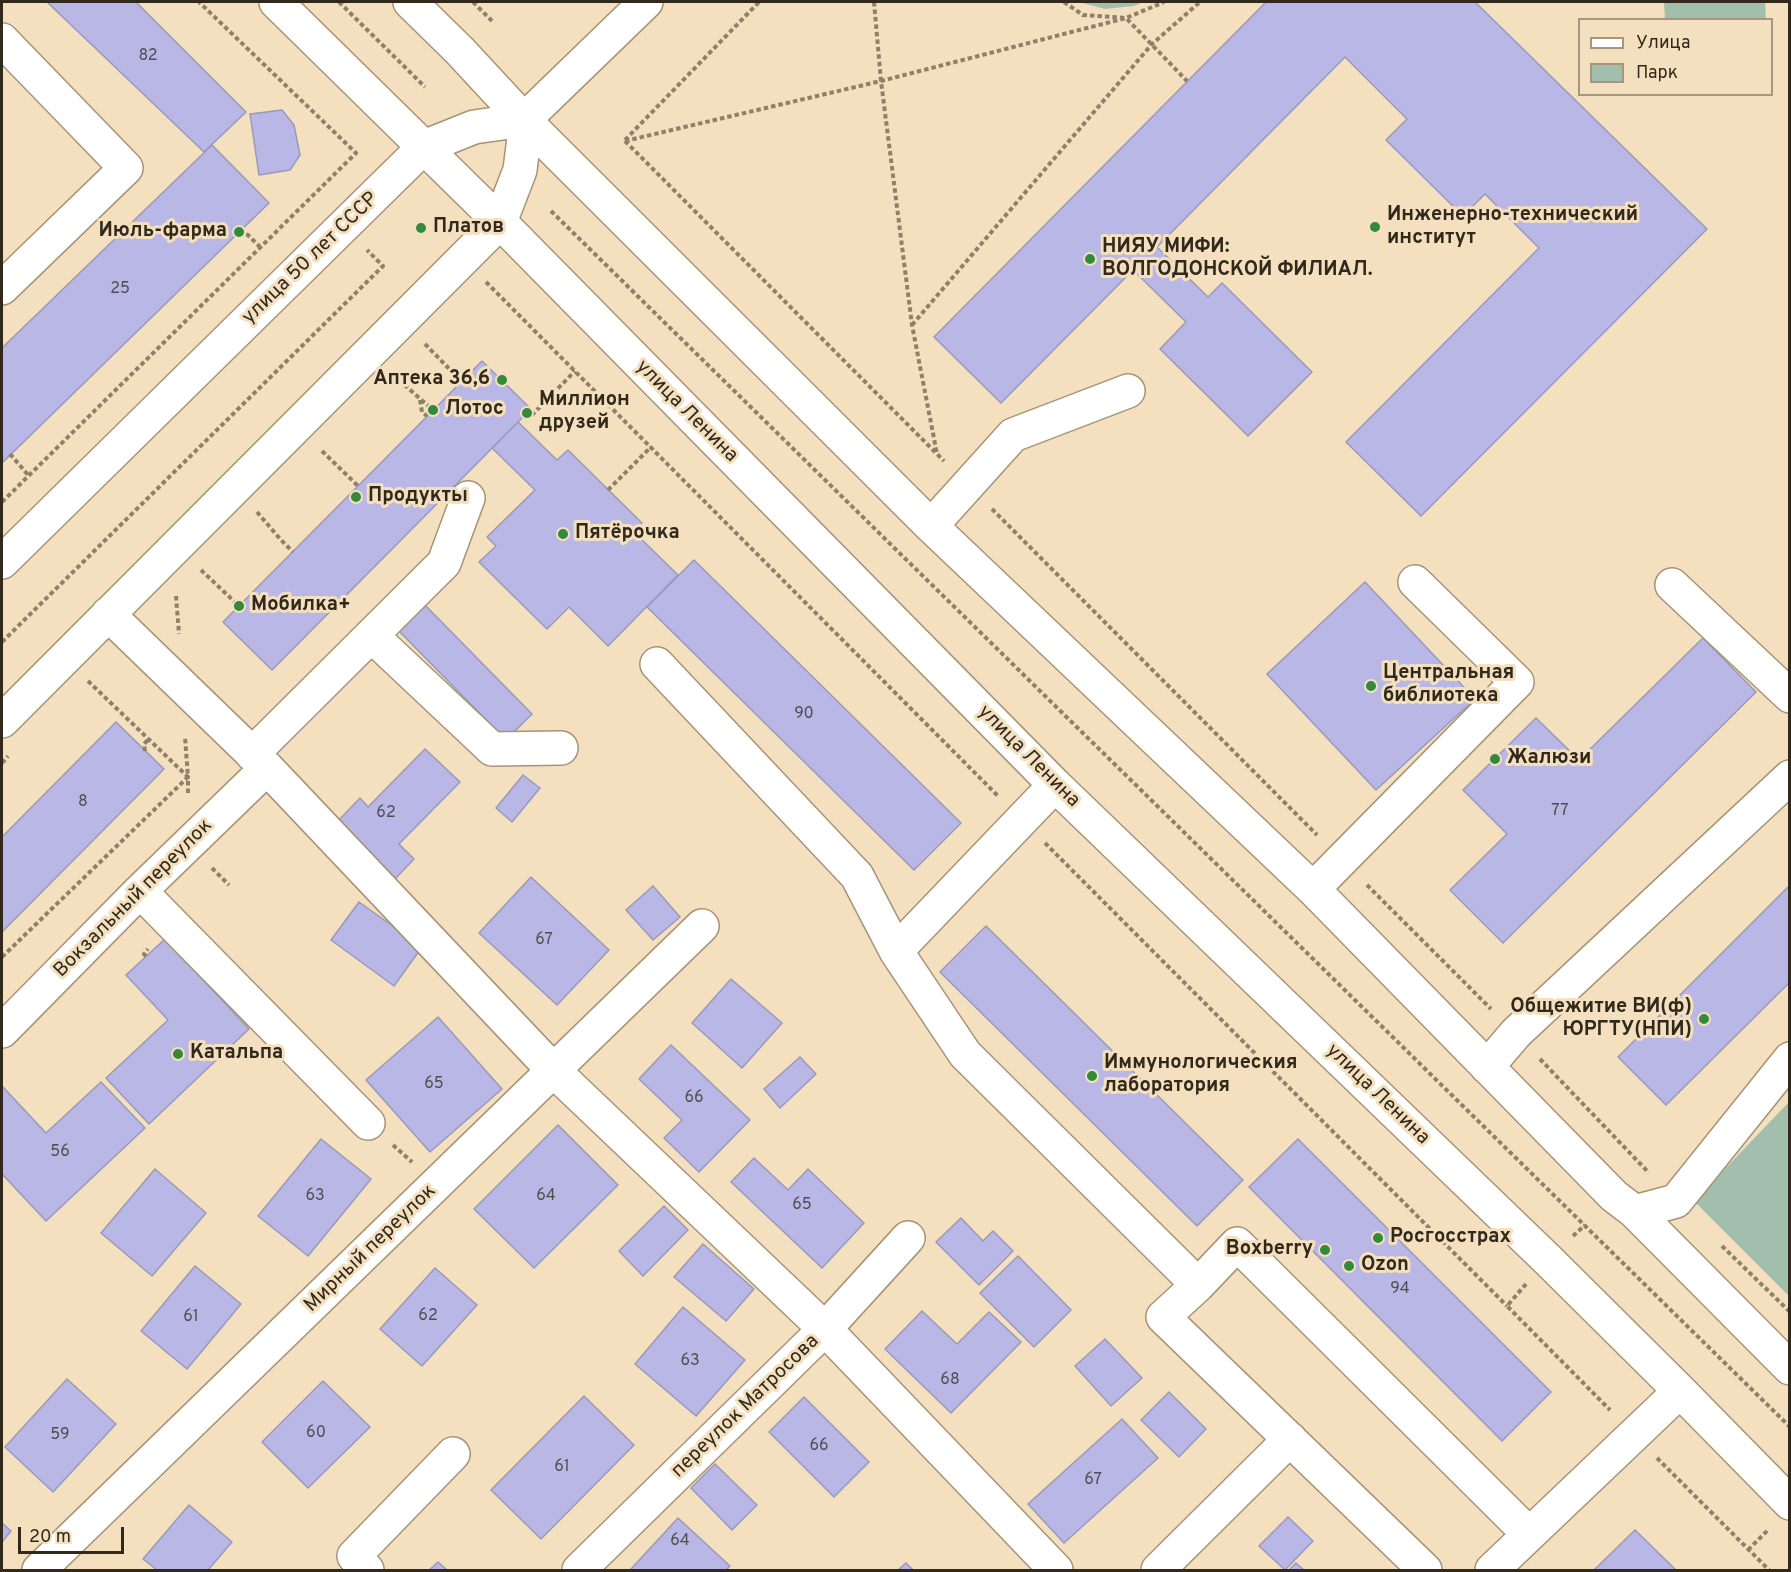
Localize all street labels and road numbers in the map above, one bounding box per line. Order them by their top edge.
street label: улица 50 лет СССР [238,188,384,330]
street label: улица Ленина [630,356,742,468]
street label: улица Ленина [972,701,1084,813]
street label: Вокзальный переулок [50,815,218,983]
street label: улица Ленина [1320,1040,1434,1150]
street label: Мирный переулок [300,1180,442,1318]
street label: переулок Матросова [667,1330,825,1484]

